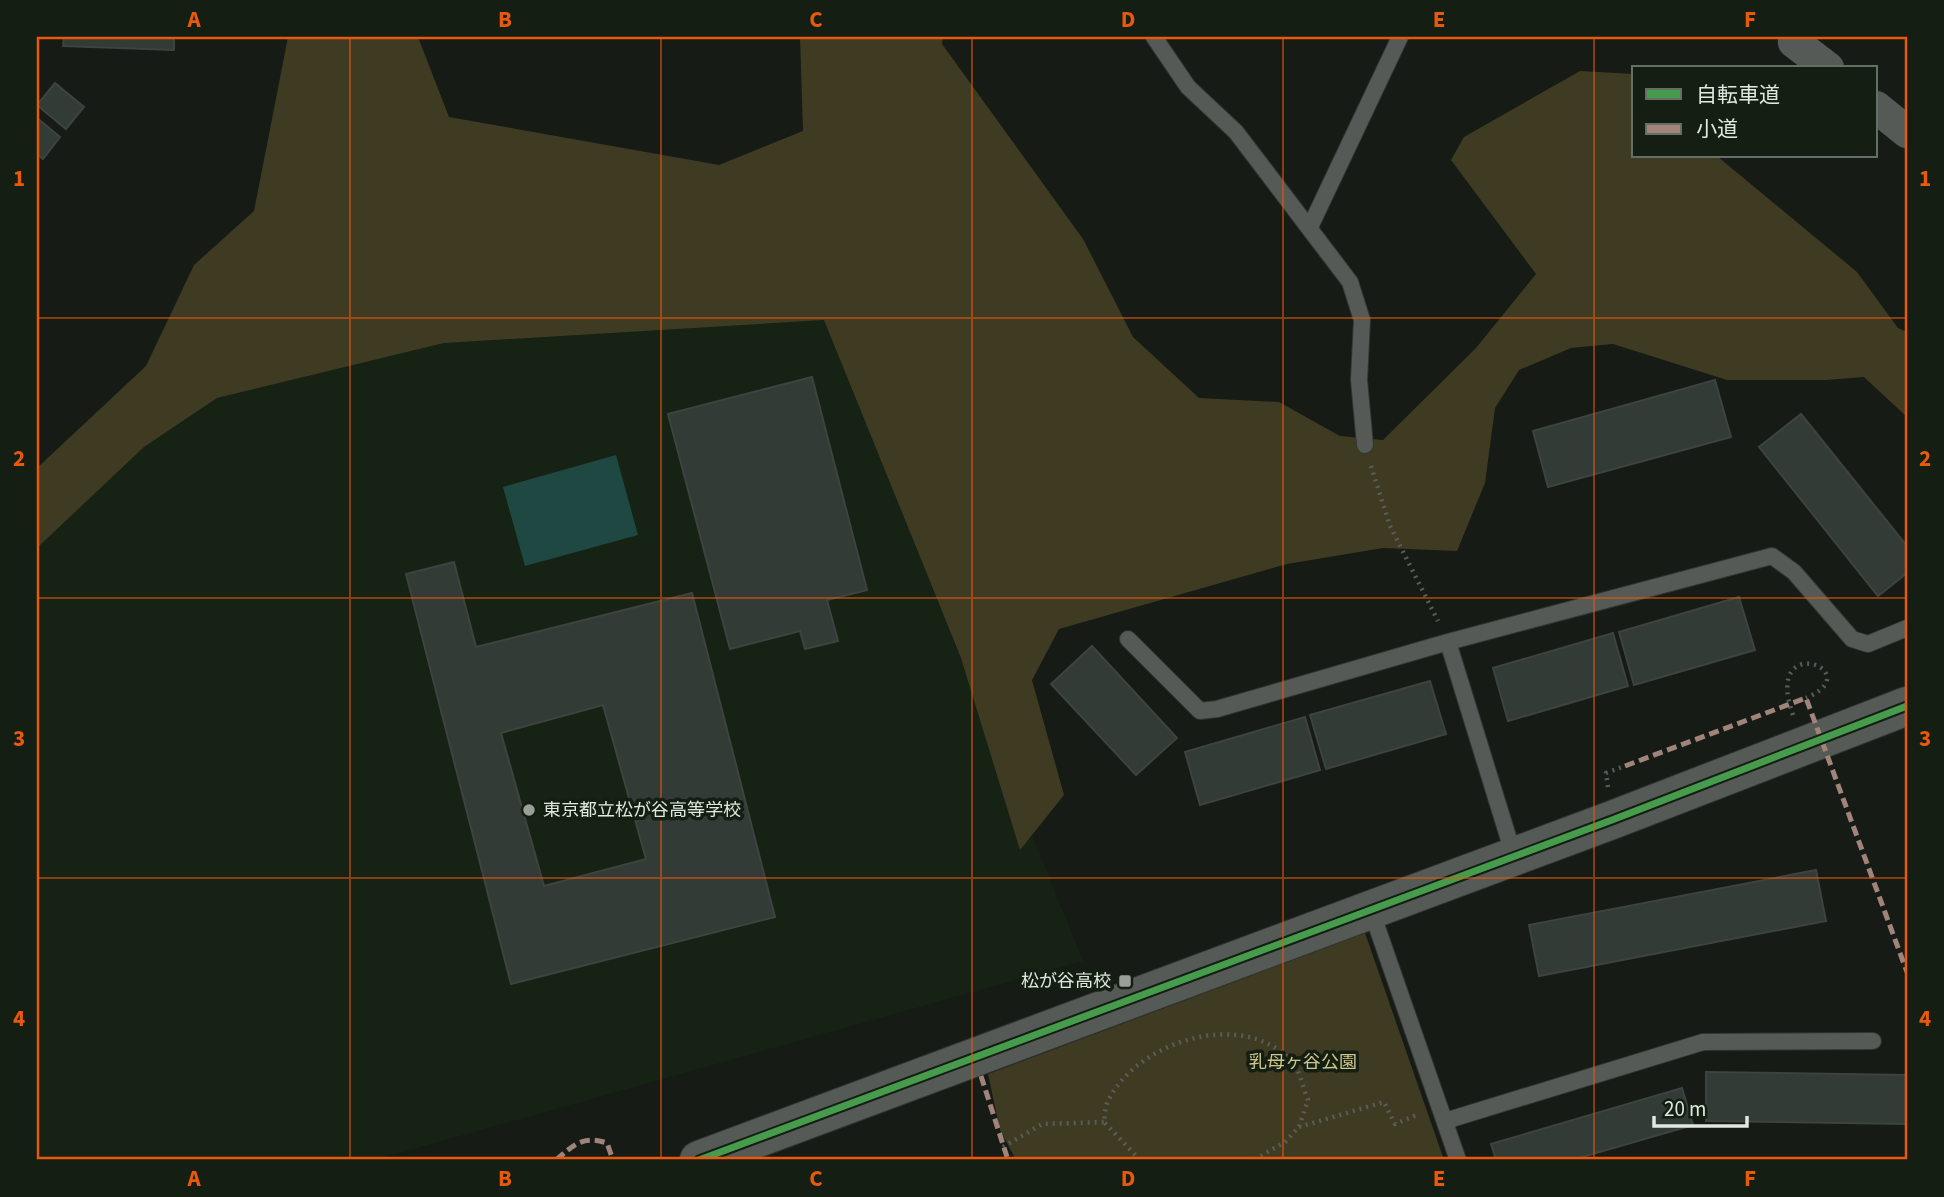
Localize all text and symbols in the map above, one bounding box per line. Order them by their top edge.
text: A [186,3,201,36]
text: B [498,3,512,36]
text: C [809,3,823,36]
text: D [1121,3,1135,36]
text: E [1433,3,1445,36]
text: F [1744,3,1756,36]
legend [1632,66,1878,158]
text: 自転車道 [1696,80,1780,110]
text: 小道 [1696,114,1738,144]
text: 1 [13,162,25,195]
text: 1 [1919,162,1931,195]
text: 2 [13,442,25,475]
text: 2 [1919,442,1931,475]
text: 3 [13,722,25,755]
text: 3 [1919,722,1931,755]
place label: 東京都立松が谷高等学校 [543,798,741,823]
marker: 東京都立松が谷高等学校 [521,802,537,818]
place label: 松が谷高校 [1021,969,1111,994]
marker: 松が谷高校 [1117,973,1133,989]
text: 4 [13,1002,25,1035]
text: 4 [1919,1002,1931,1035]
park label: 乳母ヶ谷公園 [1249,1050,1357,1075]
scale bar [1654,1085,1746,1129]
text: 20 m [1664,1094,1706,1124]
text: A [186,1162,201,1195]
text: B [498,1162,512,1195]
text: C [809,1162,823,1195]
text: D [1121,1162,1135,1195]
text: E [1433,1162,1445,1195]
text: F [1744,1162,1756,1195]

